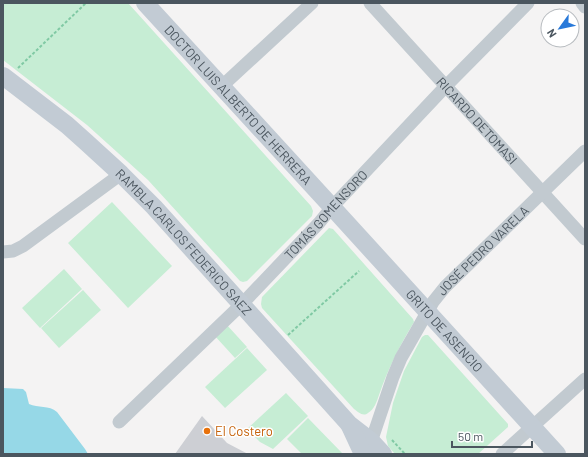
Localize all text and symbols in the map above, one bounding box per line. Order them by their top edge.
north arrow [540,8,580,48]
street label: DOCTOR LUIS ALBERTO DE HERRERA [161,22,315,188]
text: N [544,27,559,40]
street label: RICARDO DETOMASI [433,74,521,167]
street label: RAMBLA CARLOS FEDERICO SAEZ [112,165,255,318]
street label: TOMÁS GOMENSORO [281,167,371,263]
street label: JOSÉ PEDRO VARELA [434,202,532,298]
street label: GRITO DE ASENCIO [403,286,486,375]
place label: El Costero [215,423,273,439]
scale bar [452,423,532,449]
marker: El Costero [202,426,212,436]
text: 50 m [458,429,483,443]

